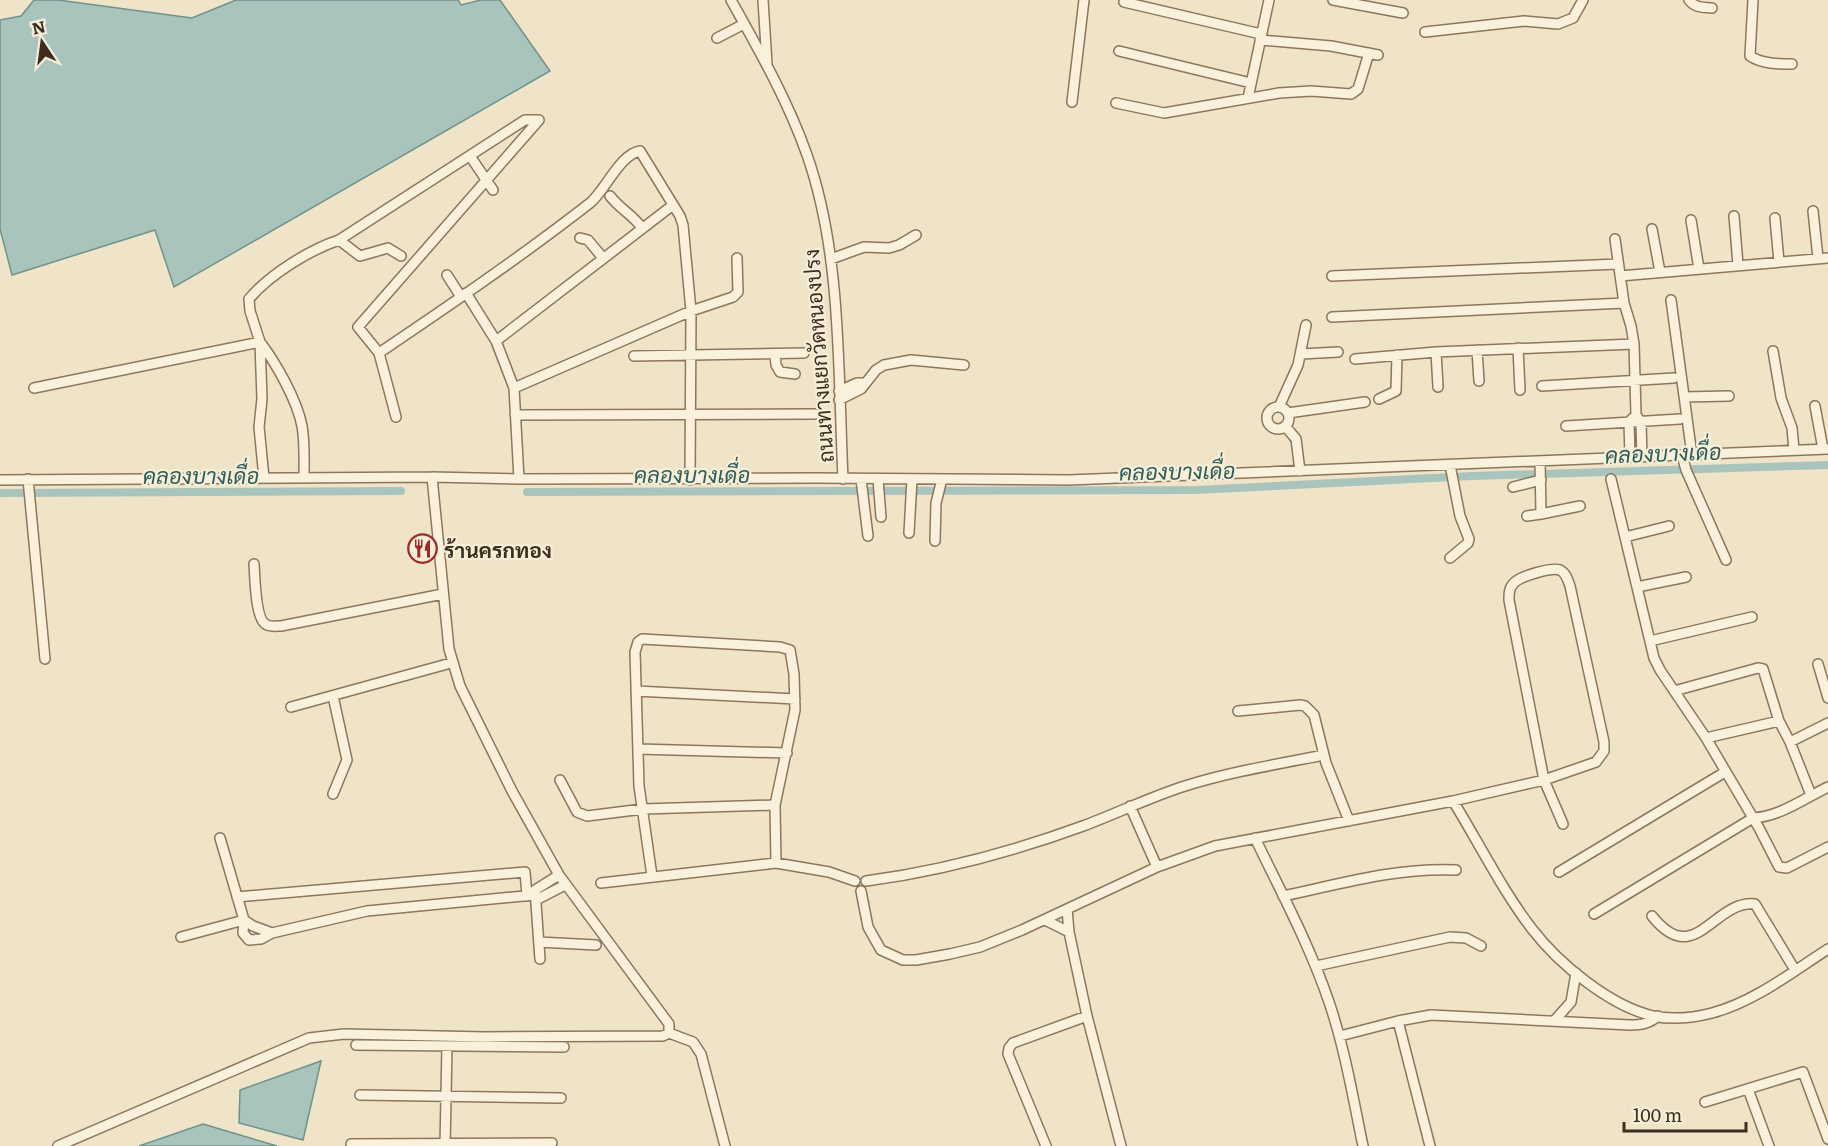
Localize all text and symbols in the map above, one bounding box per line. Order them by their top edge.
north arrow [12,12,72,72]
text: N [29,13,48,40]
street label: ถนนทางแยกวัดหนองปรง [794,248,840,464]
water label: คลองบางเดื่อ [1604,432,1722,471]
water label: คลองบางเดื่อ [1118,451,1236,488]
water label: คลองบางเดื่อ [634,456,750,490]
water label: คลองบางเดื่อ [143,457,259,491]
restaurant icon: ร้านครกทอง [407,532,439,564]
place label: ร้านครกทอง [444,533,552,564]
scale bar [1624,1095,1746,1133]
text: 100 m [1633,1101,1682,1128]

